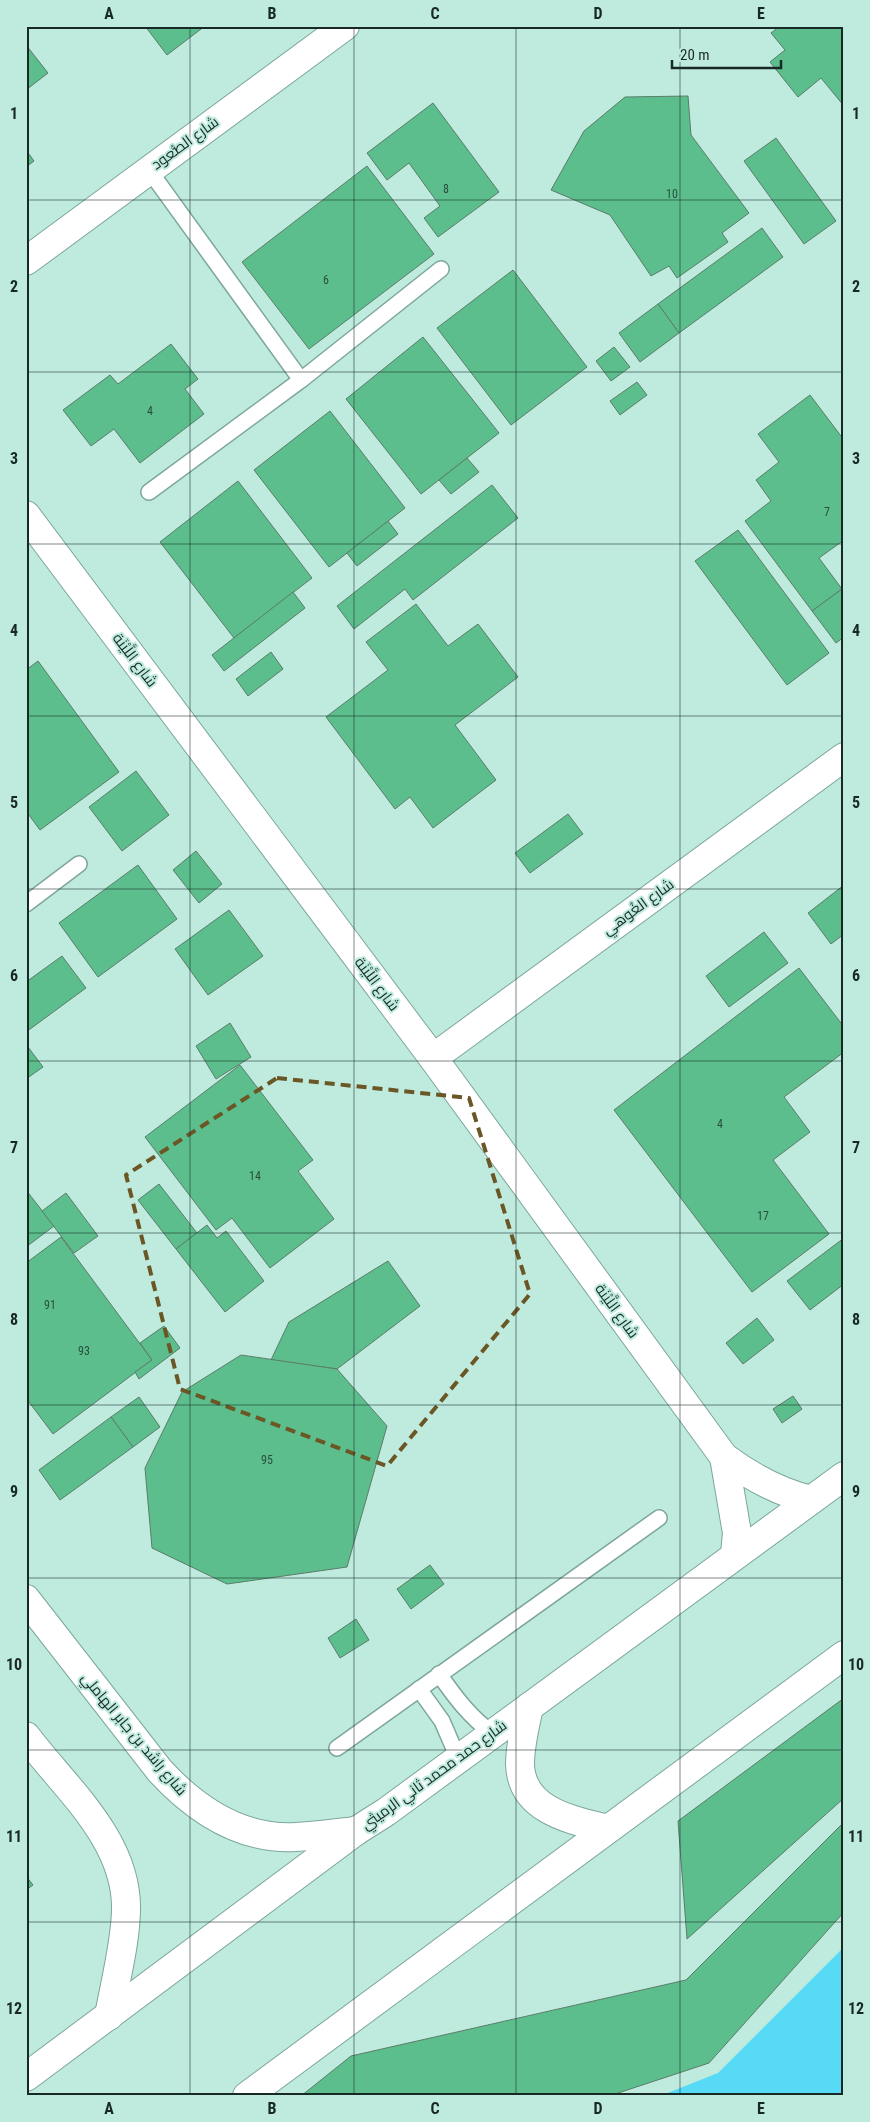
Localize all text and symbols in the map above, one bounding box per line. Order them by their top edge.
text: A [104,4,114,23]
text: B [268,4,277,23]
text: C [430,4,440,23]
text: D [593,4,603,23]
text: E [757,4,765,23]
scale bar [672,38,781,70]
text: 20 m [680,46,710,64]
text: 1 [10,104,18,123]
text: 1 [852,104,860,123]
street label: شارع الصُّعود [148,113,223,175]
house number: 8 [443,182,449,196]
house number: 10 [666,187,678,201]
house number: 6 [323,273,329,287]
text: 2 [10,277,18,296]
text: 2 [852,277,860,296]
house number: 4 [147,404,153,418]
text: 3 [10,449,18,468]
text: 3 [852,449,860,468]
house number: 7 [824,505,830,519]
text: 4 [10,621,18,640]
text: 4 [852,621,860,640]
street label: شارع اللَّيْنَة [107,629,162,692]
text: 5 [10,793,18,812]
text: 5 [852,793,860,812]
street label: شارع الغُوهي [599,875,679,941]
street label: شارع اللَّيْنَة [349,953,404,1016]
text: 6 [10,966,18,985]
text: 6 [852,966,860,985]
house number: 4 [717,1117,723,1131]
text: 7 [10,1138,18,1157]
text: 7 [852,1138,860,1157]
house number: 14 [249,1169,261,1183]
house number: 17 [757,1209,769,1223]
street label: شارع اللَّيْنَة [590,1280,644,1343]
house number: 91 [44,1298,56,1312]
text: 8 [10,1310,18,1329]
text: 8 [852,1310,860,1329]
house number: 93 [78,1344,90,1358]
house number: 95 [261,1453,273,1467]
text: 9 [10,1482,18,1501]
text: 9 [852,1482,860,1501]
text: 10 [6,1655,22,1674]
text: 10 [848,1655,864,1674]
street label: شارع راشد بن جابر الهاملي [75,1669,191,1801]
street label: شارع حمد محمد ثاني الرميثي [358,1716,512,1836]
text: 11 [6,1827,22,1846]
text: 11 [848,1827,864,1846]
text: 12 [6,1999,22,2018]
text: 12 [848,1999,864,2018]
text: A [104,2099,114,2118]
text: B [268,2099,277,2118]
text: C [430,2099,440,2118]
text: D [593,2099,603,2118]
text: E [757,2099,765,2118]

